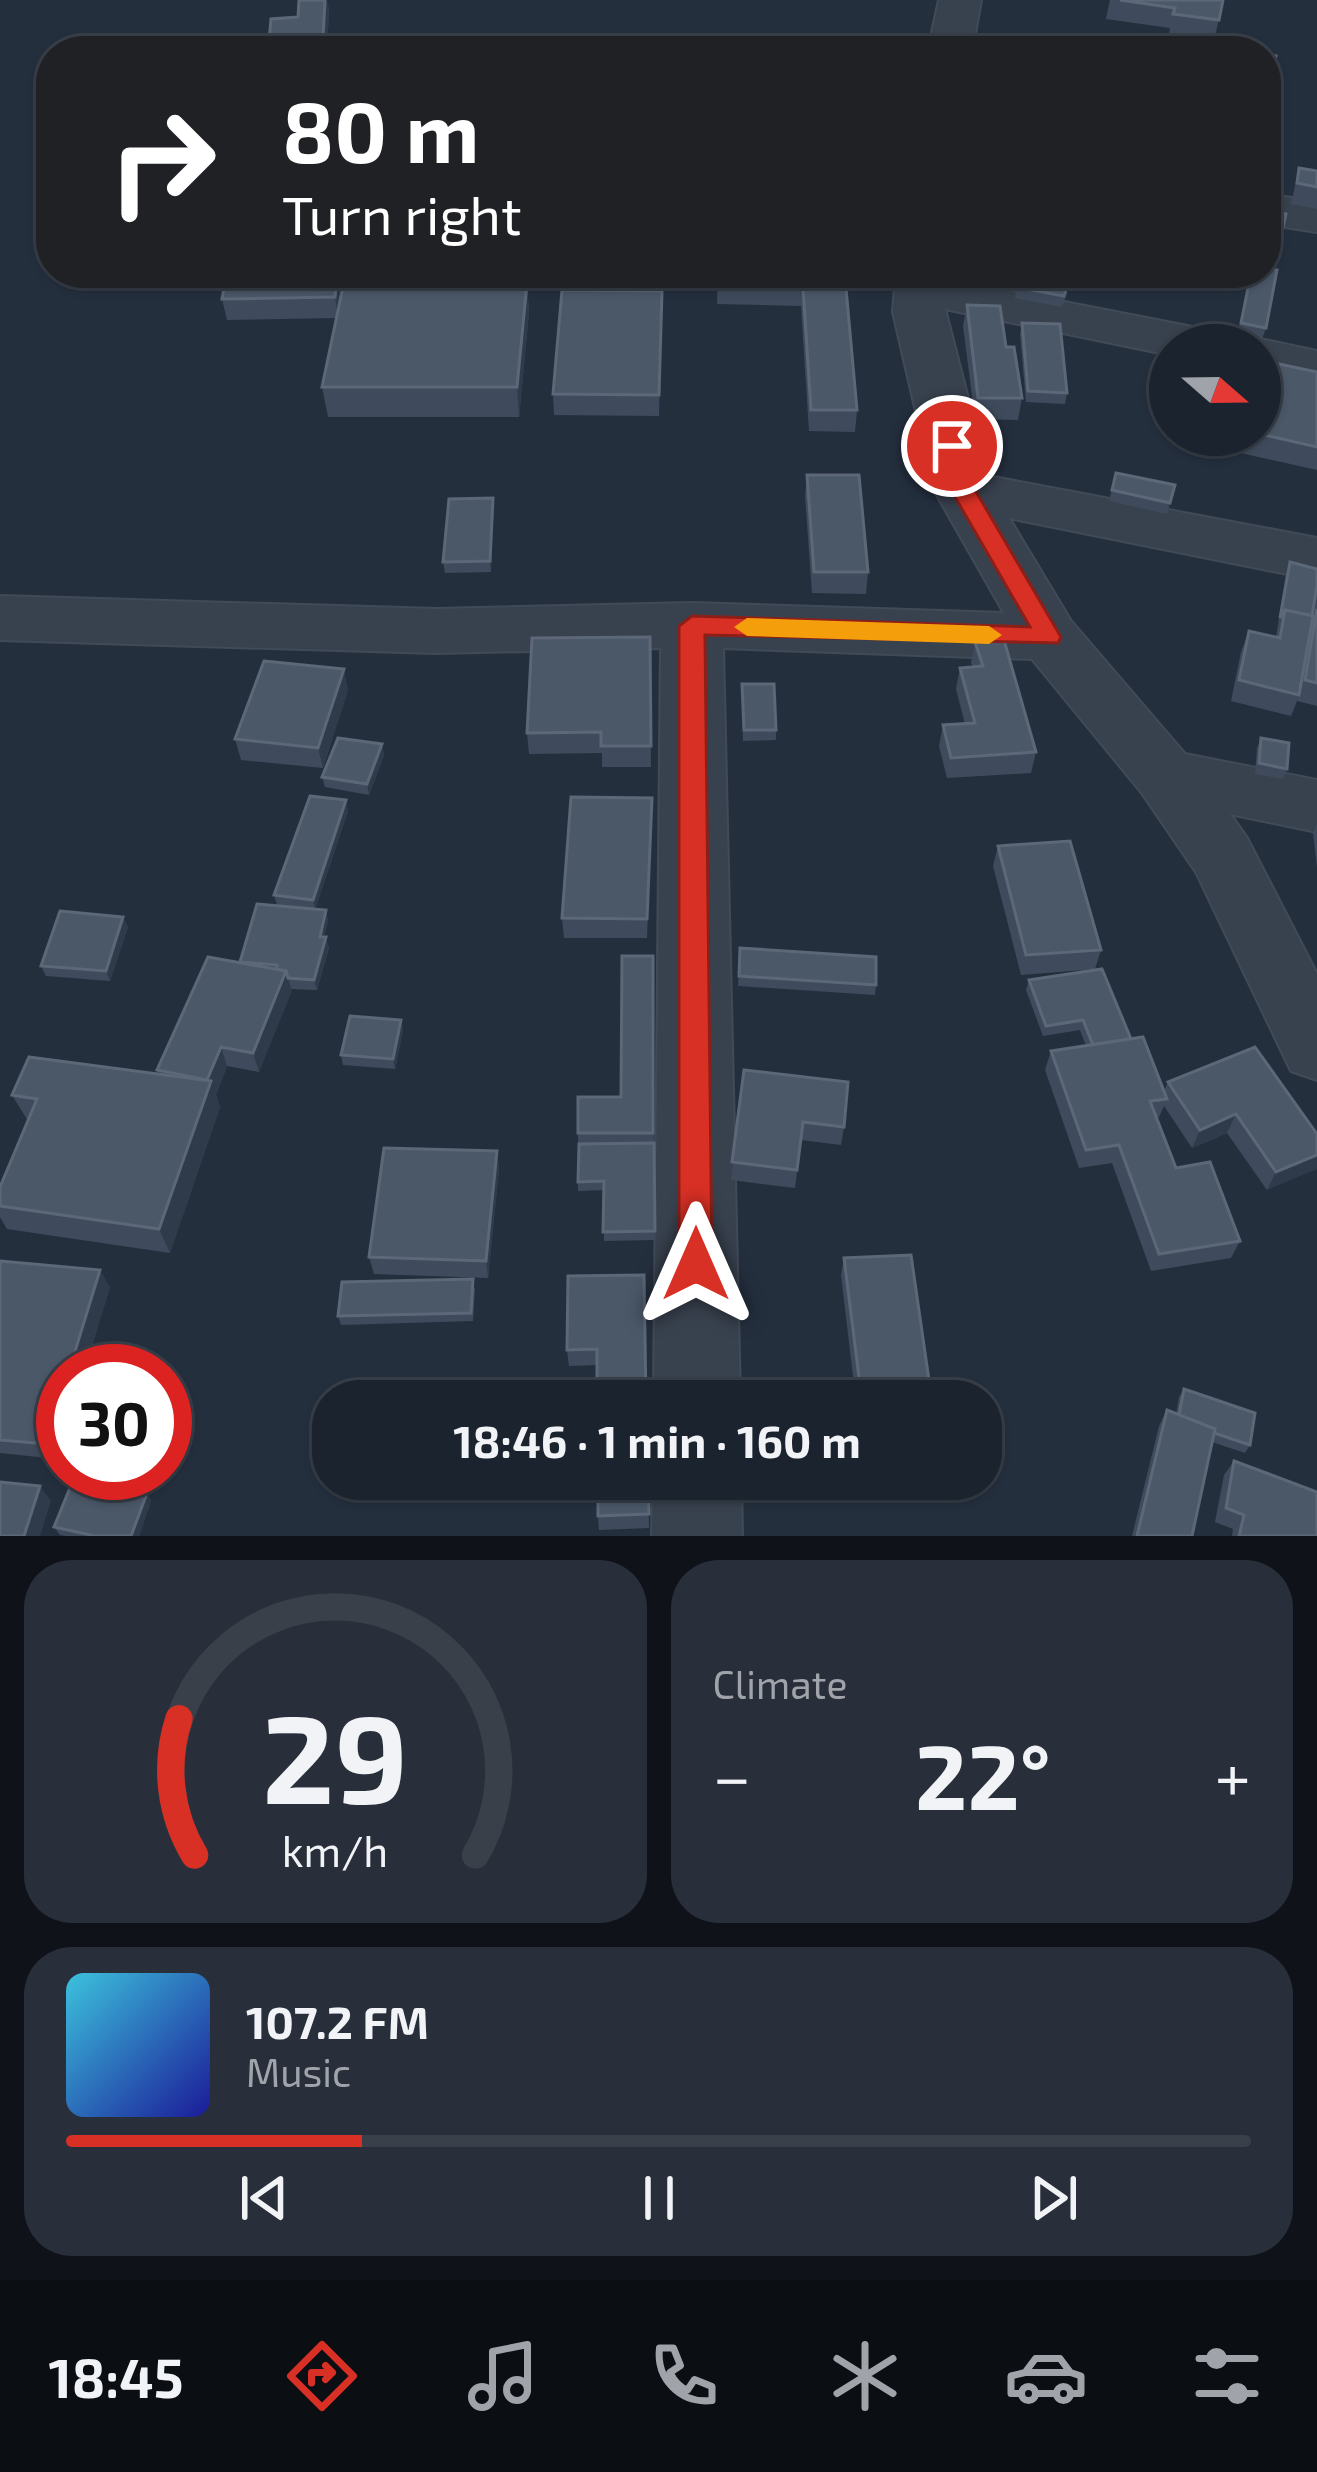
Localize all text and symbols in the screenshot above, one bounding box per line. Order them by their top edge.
text: 80 m [282,79,479,180]
icon: right [84,84,240,240]
text: Turn right [282,181,522,246]
north arrow [1149,324,1281,456]
map controls [1149,324,1281,456]
pin [901,395,1003,497]
icon: arrive [919,413,985,479]
position arrow [633,1201,759,1327]
speed limit sign: 30 [36,1344,192,1500]
text: 18:46 · 1 min · 160 m [453,1413,861,1467]
text: Climate [713,1660,847,1707]
text: 29 [262,1679,408,1829]
text: 22° [915,1720,1051,1828]
text: − [713,1735,751,1814]
text: + [1215,1735,1251,1814]
text: km/h [282,1823,388,1875]
text: 107.2 FM [246,1994,429,2048]
text: Music [246,2048,351,2095]
icon: previous [231,2165,297,2231]
icon: pause [626,2165,692,2231]
icon: next [1021,2165,1087,2231]
icon: directions [280,2334,364,2418]
icon: music [461,2334,545,2418]
icon: phone [642,2334,726,2418]
icon: climate [823,2334,907,2418]
icon: car [1004,2334,1088,2418]
icon: filters [1185,2334,1269,2418]
text: 18:45 [48,2344,183,2409]

